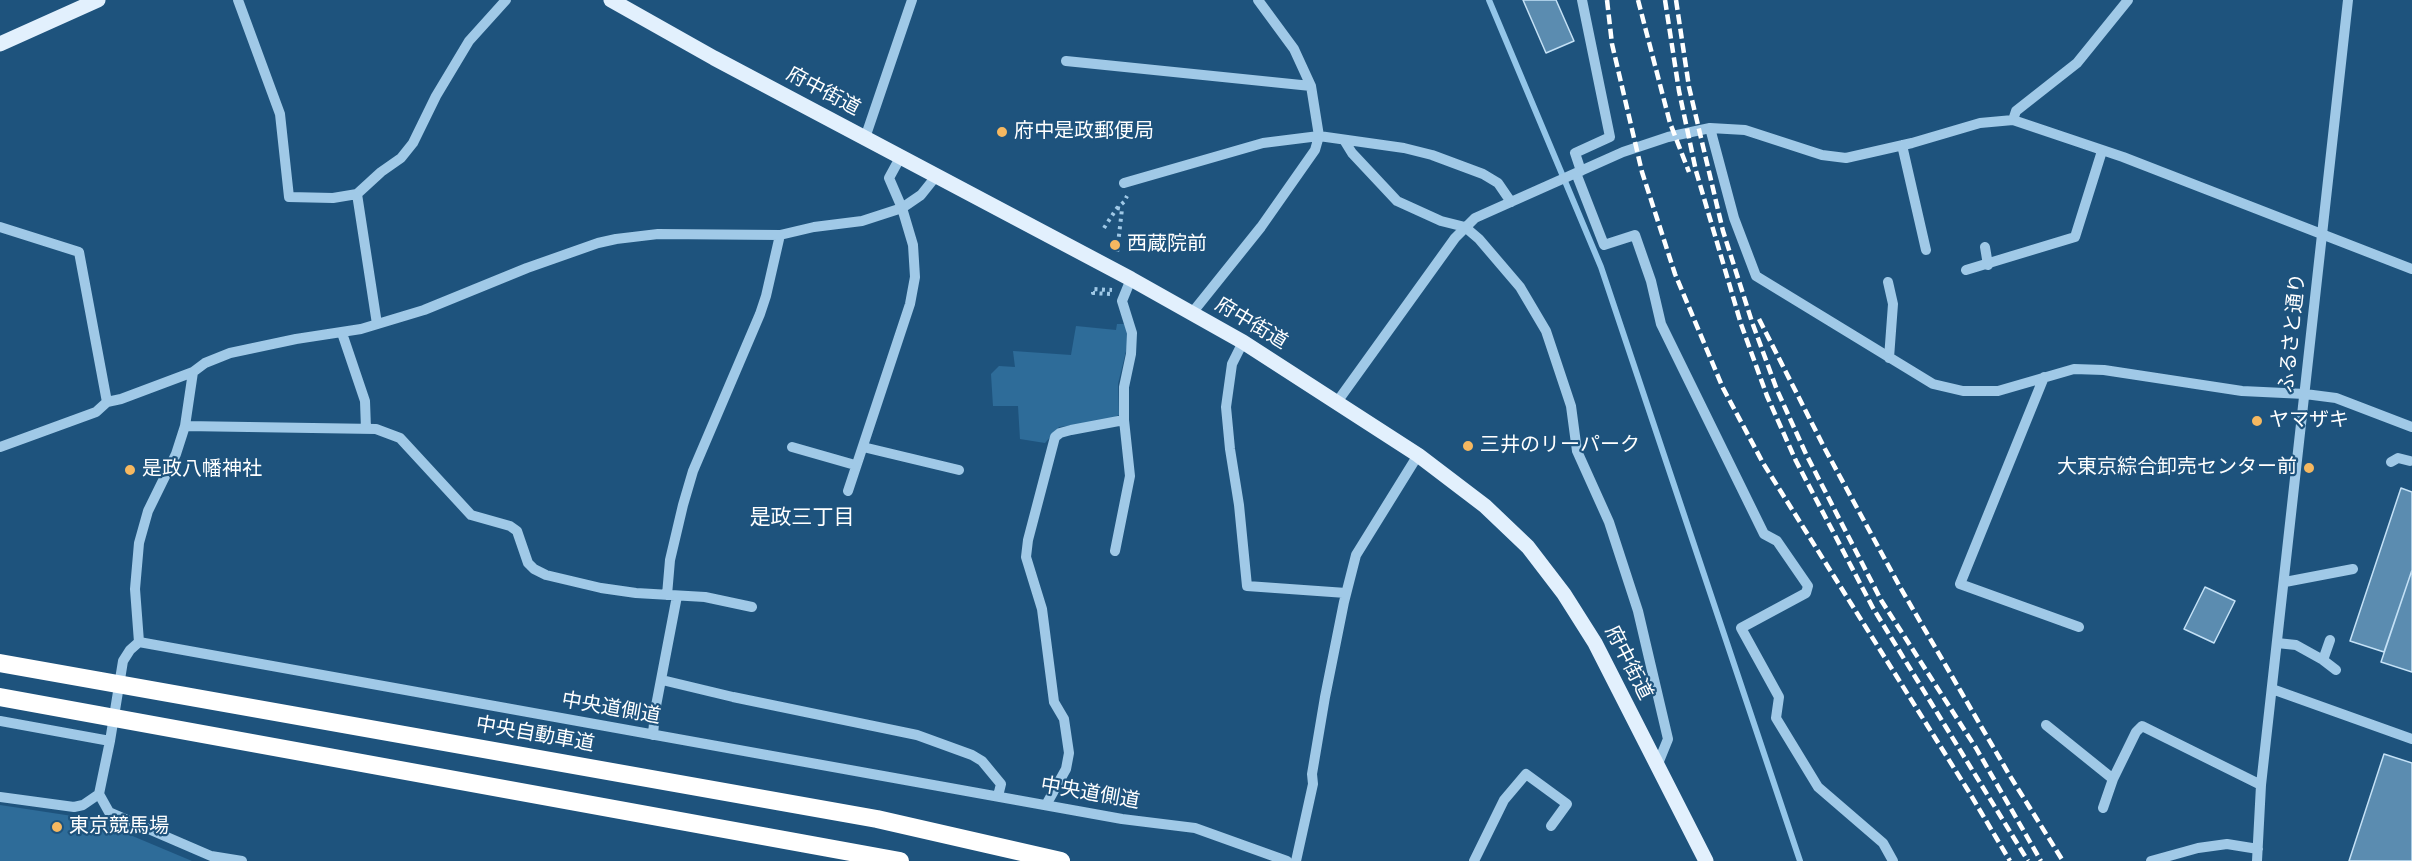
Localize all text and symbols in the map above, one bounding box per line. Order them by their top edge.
street label: 府中街道 [782,63,864,121]
place label: 府中是政郵便局 [1014,120,1154,144]
marker: 府中是政郵便局 [995,125,1009,139]
place label: 西蔵院前 [1127,233,1207,257]
marker: 西蔵院前 [1108,238,1122,252]
street label: ふるさと通り [2275,272,2311,394]
street label: 府中街道 [1211,293,1291,355]
place label: ヤマザキ [2269,409,2349,433]
marker: ヤマザキ [2250,414,2264,428]
place label: 三井のリーパーク [1480,434,1640,458]
marker: 三井のリーパーク [1461,439,1475,453]
place label: 大東京綜合卸売センター前 [2057,456,2297,480]
place label: 是政八幡神社 [142,458,262,482]
marker: 大東京綜合卸売センター前 [2302,461,2316,475]
marker: 是政八幡神社 [123,463,137,477]
district label: 是政三丁目 [750,506,854,532]
street label: 府中街道 [1599,622,1657,704]
street label: 中央道側道 [560,688,662,730]
street label: 中央自動車道 [474,713,596,757]
street label: 中央道側道 [1039,773,1141,815]
place label: 東京競馬場 [69,815,169,839]
marker: 東京競馬場 [50,820,64,834]

